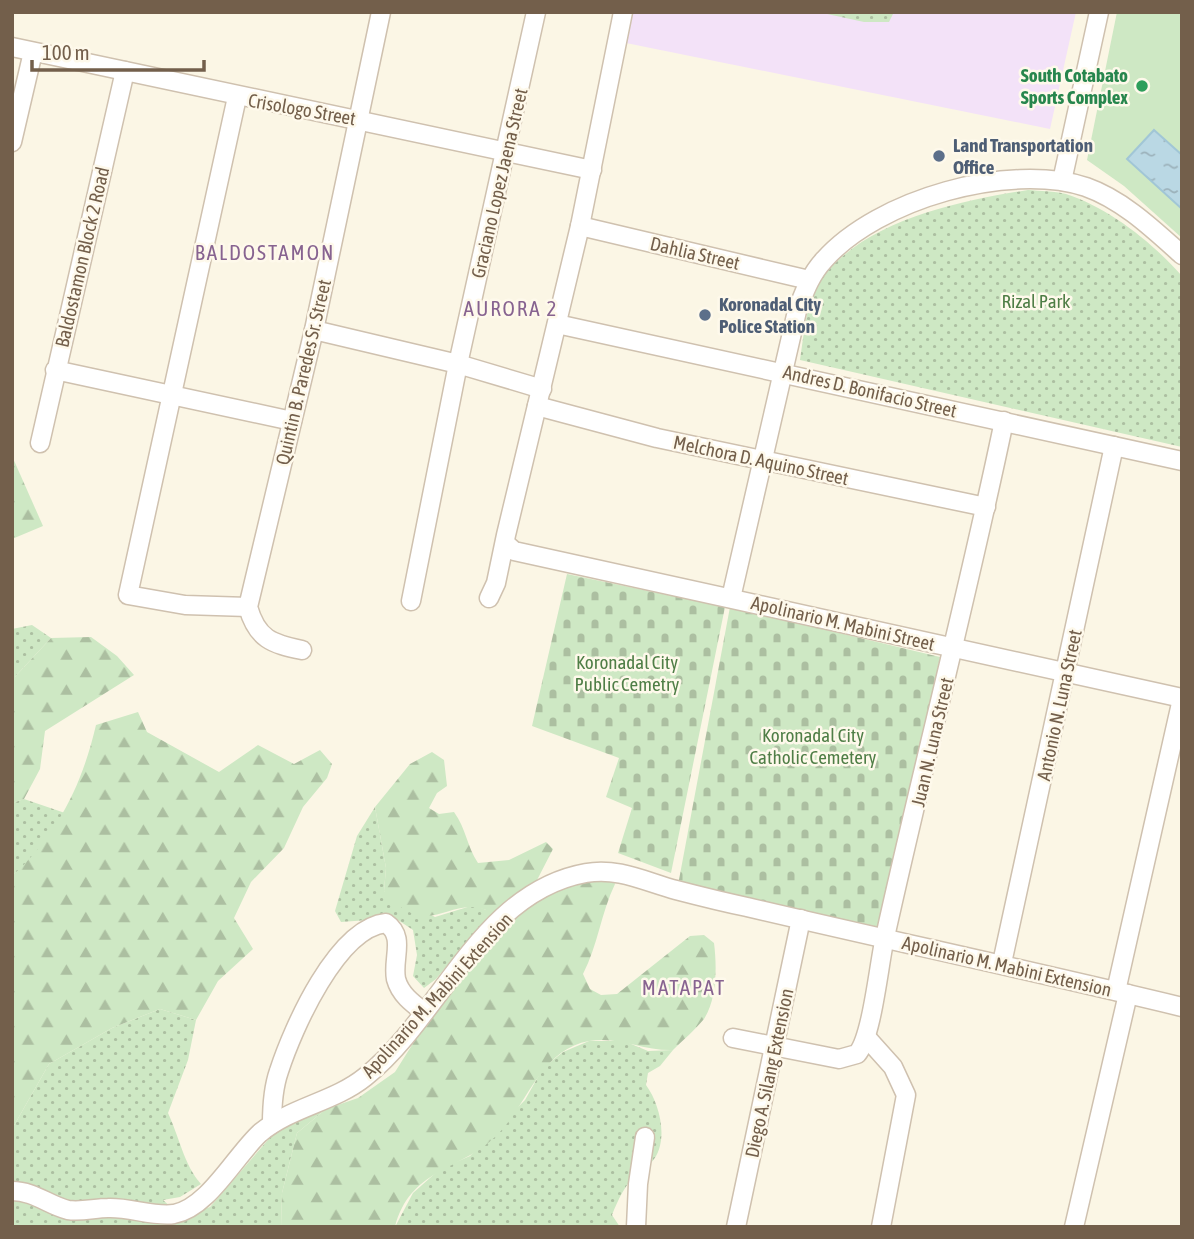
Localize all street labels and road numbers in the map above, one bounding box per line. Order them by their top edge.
street label: Graciano Lopez Jaena Street [466,86,532,280]
street label: Crisologo Street [246,89,358,129]
street label: Baldostamon Block 2 Road [51,165,113,349]
street label: Dahlia Street [648,232,742,274]
street label: Quintin B. Paredes Sr. Street [271,277,335,467]
street label: Andres D. Bonifacio Street [781,360,959,422]
street label: Melchora D. Aquino Street [671,431,851,489]
street label: Apolinario M. Mabini Street [749,591,937,655]
street label: Antonio N. Luna Street [1032,627,1086,783]
street label: Juan N. Luna Street [906,675,958,809]
street label: Apolinario M. Mabini Extension [357,908,517,1082]
street label: Apolinario M. Mabini Extension [900,931,1114,1001]
street label: Diego A. Silang Extension [740,986,798,1160]

